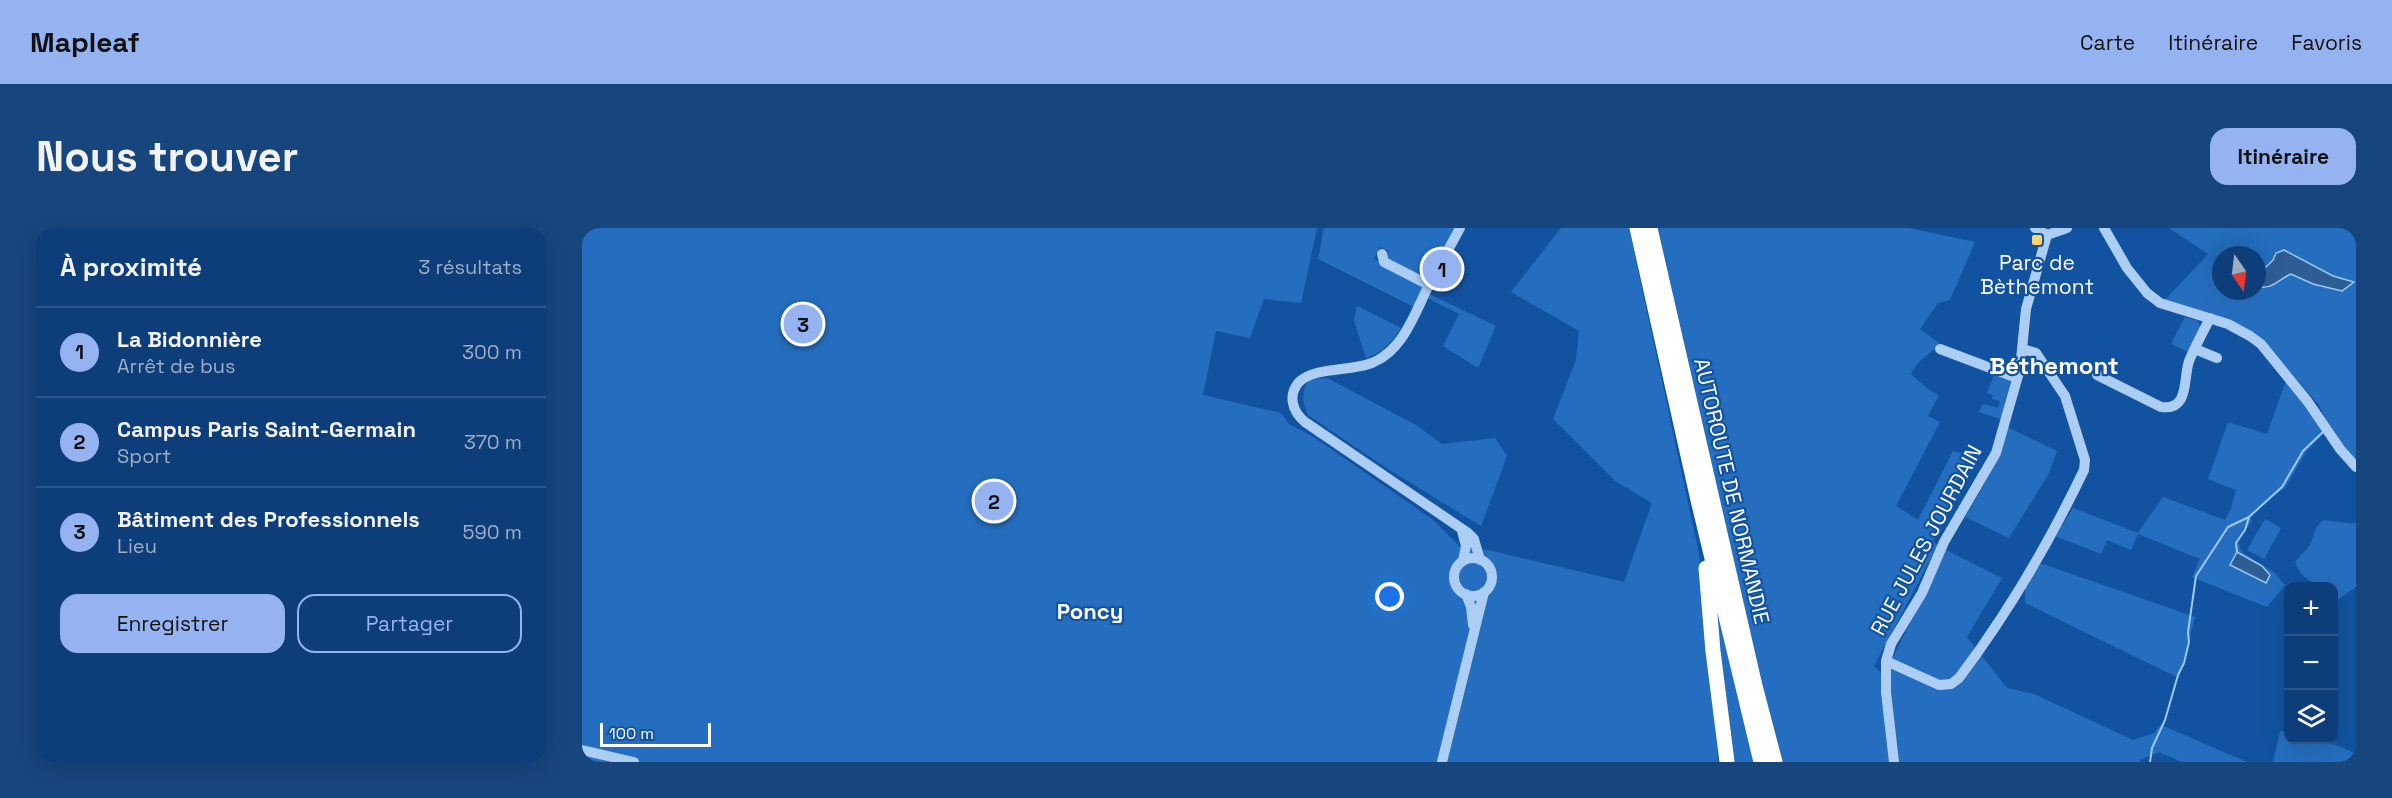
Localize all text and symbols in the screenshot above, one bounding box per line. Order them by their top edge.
text: Mapleaf [30,24,140,60]
text: Carte [2080,29,2135,56]
text: Itinéraire [2168,29,2258,56]
text: Favoris [2291,29,2362,56]
button: Itinéraire [2210,128,2356,185]
text: Nous trouver [36,130,298,183]
marker: Parc de Bèthemont [2030,233,2044,247]
pin: 1 [1422,246,1462,291]
north arrow [2212,246,2266,300]
place label: Parc de Bèthemont [1980,249,2094,300]
text: À proximité [60,250,202,284]
text: 3 résultats [418,254,522,280]
pin: 3 [784,302,822,346]
text: La Bidonnière [117,325,262,353]
text: 1 [75,339,84,365]
text: 300 m [462,339,522,365]
district label: Béthemont [1989,350,2119,381]
text: Arrêt de bus [117,353,236,379]
street label: AUTOROUTE DE NORMANDIE [1688,355,1776,627]
text: Campus Paris Saint-Germain [117,415,416,443]
text: 2 [74,429,85,455]
text: 370 m [464,429,522,455]
street label: RUE JULES JOURDAIN [1864,440,1988,640]
text: Sport [117,443,171,469]
pin: 2 [974,478,1014,524]
text: Bâtiment des Professionnels [117,505,420,533]
text: 3 [73,519,86,545]
text: 590 m [463,519,522,545]
text: Lieu [117,533,157,559]
your location [1375,582,1404,611]
map controls [2284,582,2338,744]
button: + [2284,582,2338,636]
button: Enregistrer [60,594,285,653]
button: Partager [297,594,522,653]
district label: Poncy [1057,597,1123,625]
button: − [2284,636,2338,690]
button: layers [2284,690,2338,744]
scale bar [600,720,711,748]
text: 100 m [609,723,654,744]

